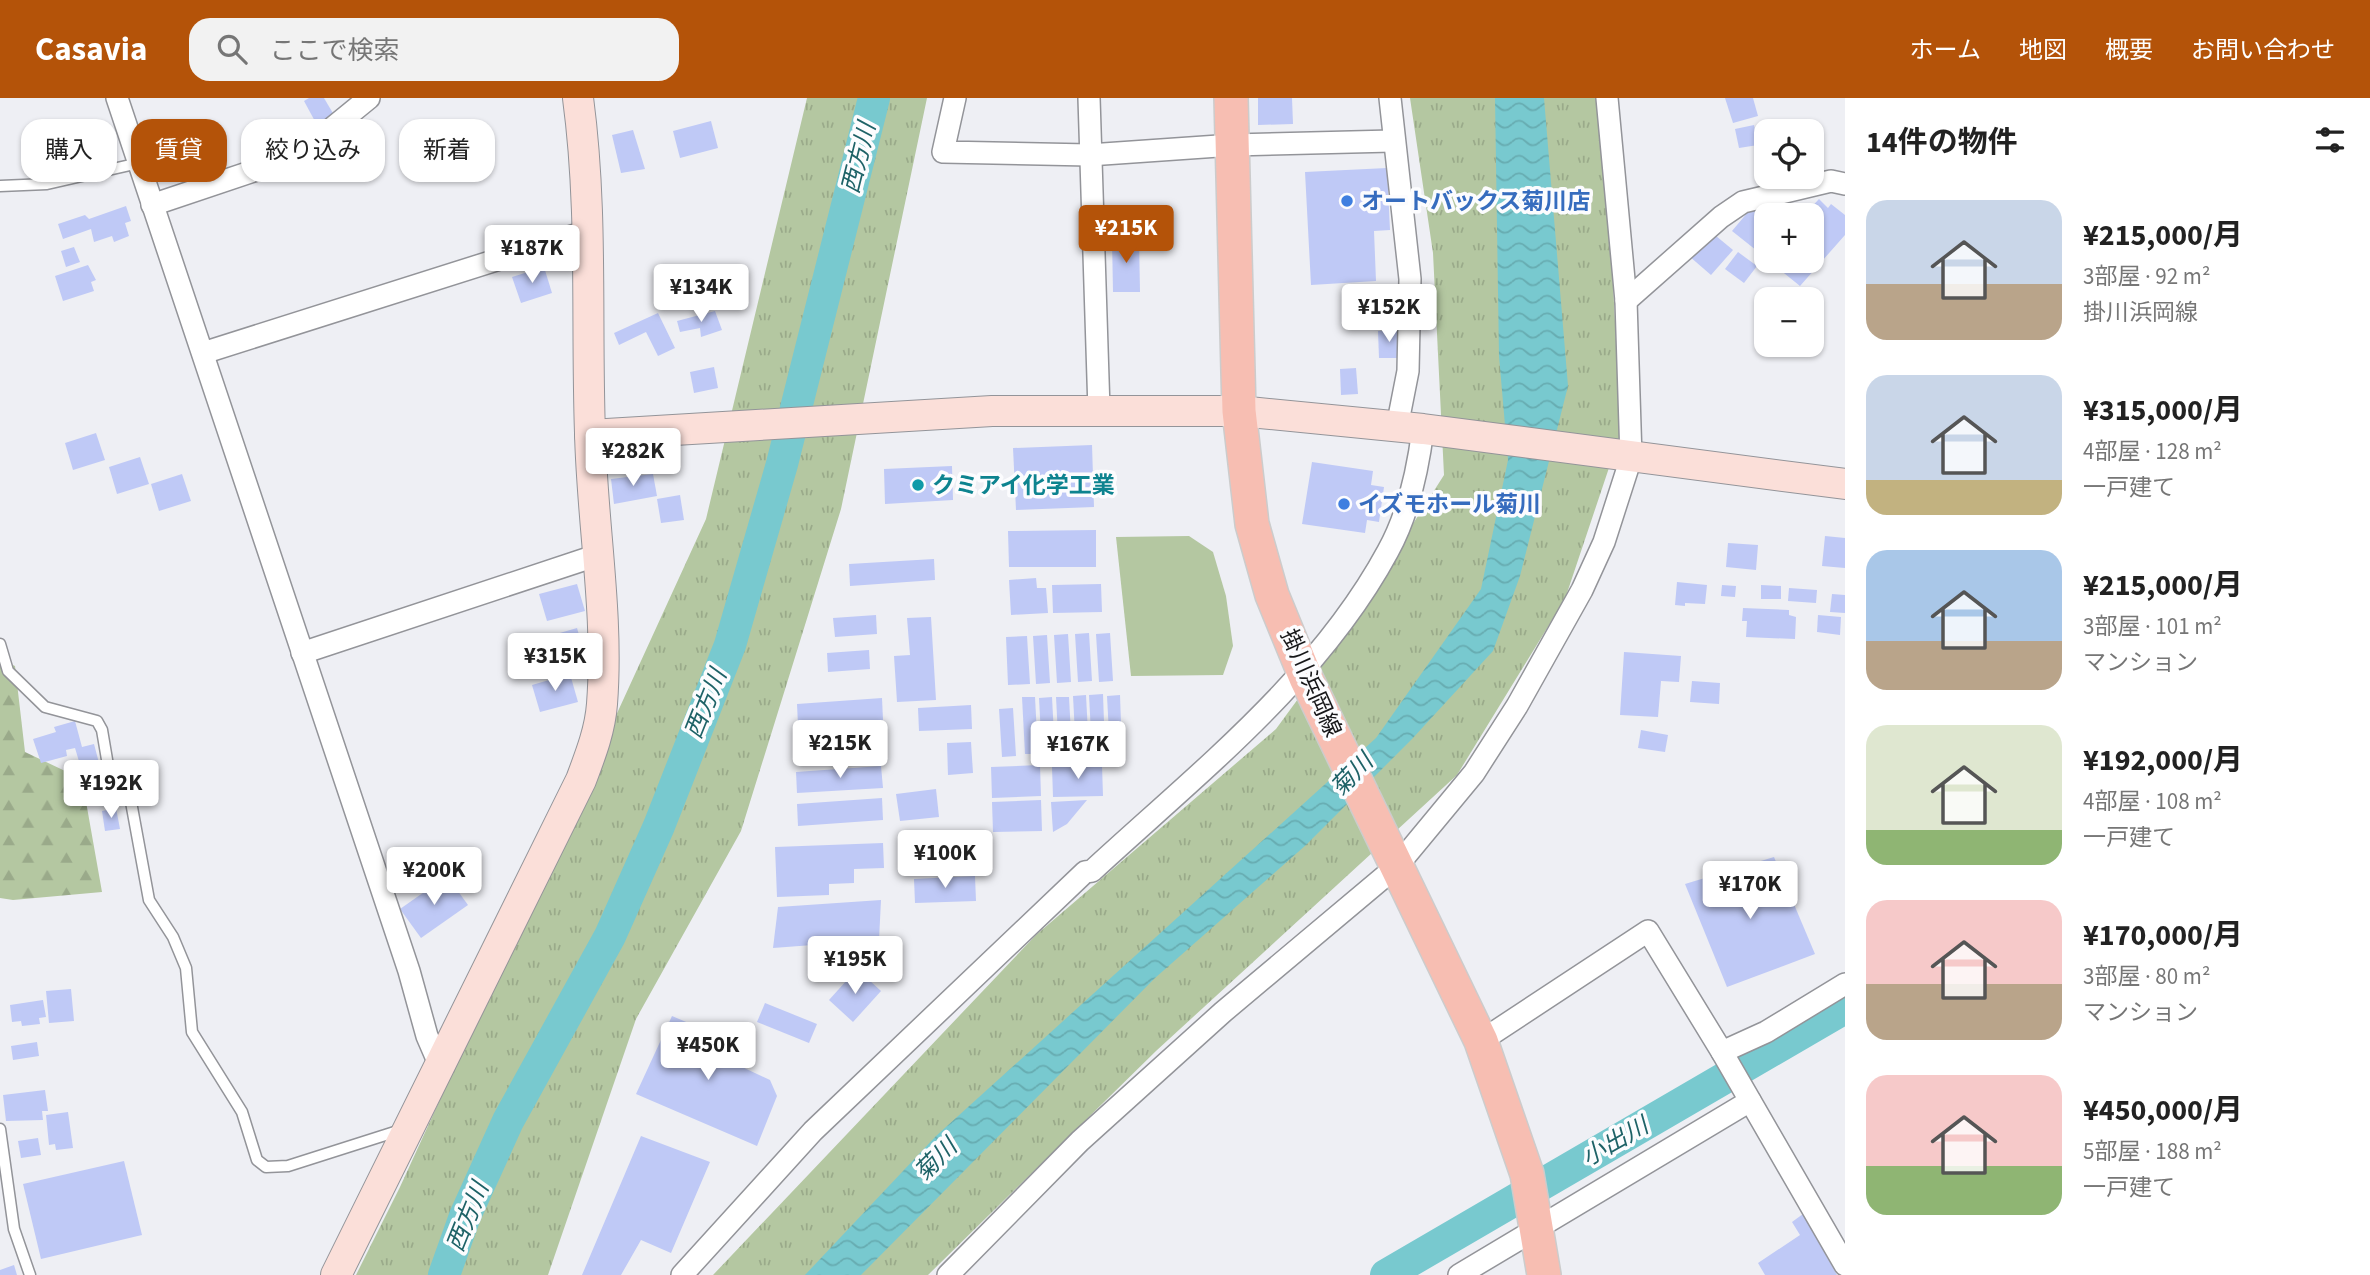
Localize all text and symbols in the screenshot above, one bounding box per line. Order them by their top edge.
search box [189,18,679,81]
text: Casavia [35,26,147,73]
icon: search [213,30,251,68]
text: ここで検索 [269,32,399,69]
text: ホーム [1910,33,1981,68]
text: 地図 [2019,33,2067,68]
text: 概要 [2105,33,2153,68]
text: お問い合わせ [2191,33,2335,68]
water label: 西方川 [833,116,885,197]
chip: 購入 [21,119,117,182]
chip: 賃貸 [131,119,227,182]
chip: 絞り込み [241,119,385,182]
chip: 新着 [399,119,495,182]
map controls [1754,119,1824,357]
button: locate [1754,119,1824,189]
text: 14件の物件 [1866,121,2018,164]
icon: filters [2311,121,2349,159]
place label: オートバックス菊川店 [1361,185,1590,218]
marker: オートバックス菊川店 [1339,193,1355,209]
button: + [1754,203,1824,273]
pin: ¥215K [1077,206,1175,265]
text: ¥215K [1095,211,1157,244]
text: ¥215,000/月 [2083,214,2243,257]
pin: ¥187K [483,226,581,285]
icon: home [1922,228,2006,312]
text: ¥187K [501,231,563,264]
text: 3部屋 · 92 m² [2083,260,2210,293]
pin: ¥134K [652,264,750,324]
text: ¥134K [670,270,732,303]
pin: ¥152K [1340,285,1438,344]
button: − [1754,287,1824,357]
text: ¥152K [1358,290,1420,323]
text: 掛川浜岡線 [2083,296,2198,329]
text: ¥315,000/月 [2083,389,2243,432]
icon: home [1922,403,2006,487]
pin: ¥282K [584,428,682,488]
text: ¥282K [602,434,664,467]
text: 4部屋 · 128 m² [2083,435,2222,468]
place label: クミアイ化学工業 [932,469,1115,502]
text: 一戸建て [2083,471,2175,504]
marker: クミアイ化学工業 [910,477,926,493]
place label: イズモホール菊川 [1358,488,1541,521]
marker: イズモホール菊川 [1336,496,1352,512]
text: ¥215,000/月 [2083,564,2243,607]
icon: home [1922,578,2006,662]
text: 3部屋 · 101 m² [2083,610,2222,643]
street label: 掛川浜岡線 [1273,624,1349,742]
pin: ¥315K [506,634,604,693]
text: ¥315K [524,639,586,672]
text: マンション [2083,646,2198,679]
water label: 西方川 [676,661,737,744]
pin: ¥215K [791,720,889,780]
pin: ¥167K [1029,722,1127,781]
text: ¥215K [809,726,871,759]
text: ¥167K [1047,727,1109,760]
text: ¥192,000/月 [2083,739,2243,782]
water label: 菊川 [1323,743,1383,804]
icon: home [1922,753,2006,837]
pin: ¥192K [62,760,160,820]
text: ¥192K [80,766,142,799]
text: 4部屋 · 108 m² [2083,785,2222,818]
text: 一戸建て [2083,821,2175,854]
pin: ¥100K [896,830,994,890]
text: ¥100K [914,836,976,869]
pin: ¥200K [385,848,483,907]
text: ¥200K [403,853,465,886]
pin: ¥170K [1701,862,1799,921]
text: ¥170K [1719,867,1781,900]
text: ¥170,000/月 [2083,914,2243,957]
icon: home [1922,928,2006,1012]
pin: ¥195K [806,936,904,996]
text: ¥195K [824,942,886,975]
text: 3部屋 · 80 m² [2083,960,2210,993]
text: マンション [2083,996,2198,1029]
pin: ¥450K [659,1023,757,1082]
text: ¥450K [677,1028,739,1061]
text: ¥450,000/月 [2083,1089,2243,1132]
icon: home [1922,1103,2006,1187]
water label: 小出川 [1575,1107,1658,1175]
water label: 菊川 [907,1129,967,1189]
text: 5部屋 · 188 m² [2083,1135,2222,1168]
text: 一戸建て [2083,1171,2175,1204]
water label: 西方川 [438,1174,499,1257]

